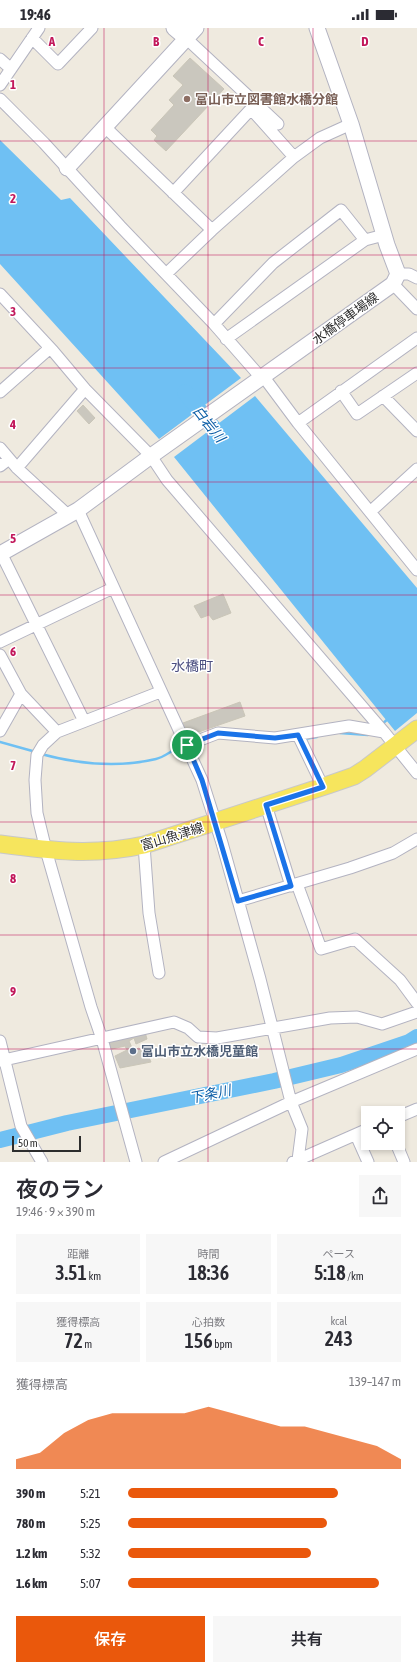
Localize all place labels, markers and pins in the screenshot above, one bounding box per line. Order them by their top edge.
place label: 富山市立図書館水橋分館 [195,92,338,107]
marker: 富山市立図書館水橋分館 [182,94,192,104]
pin [170,728,204,762]
place label: 富山市立水橋児童館 [141,1044,258,1059]
marker: 富山市立水橋児童館 [128,1046,138,1056]

